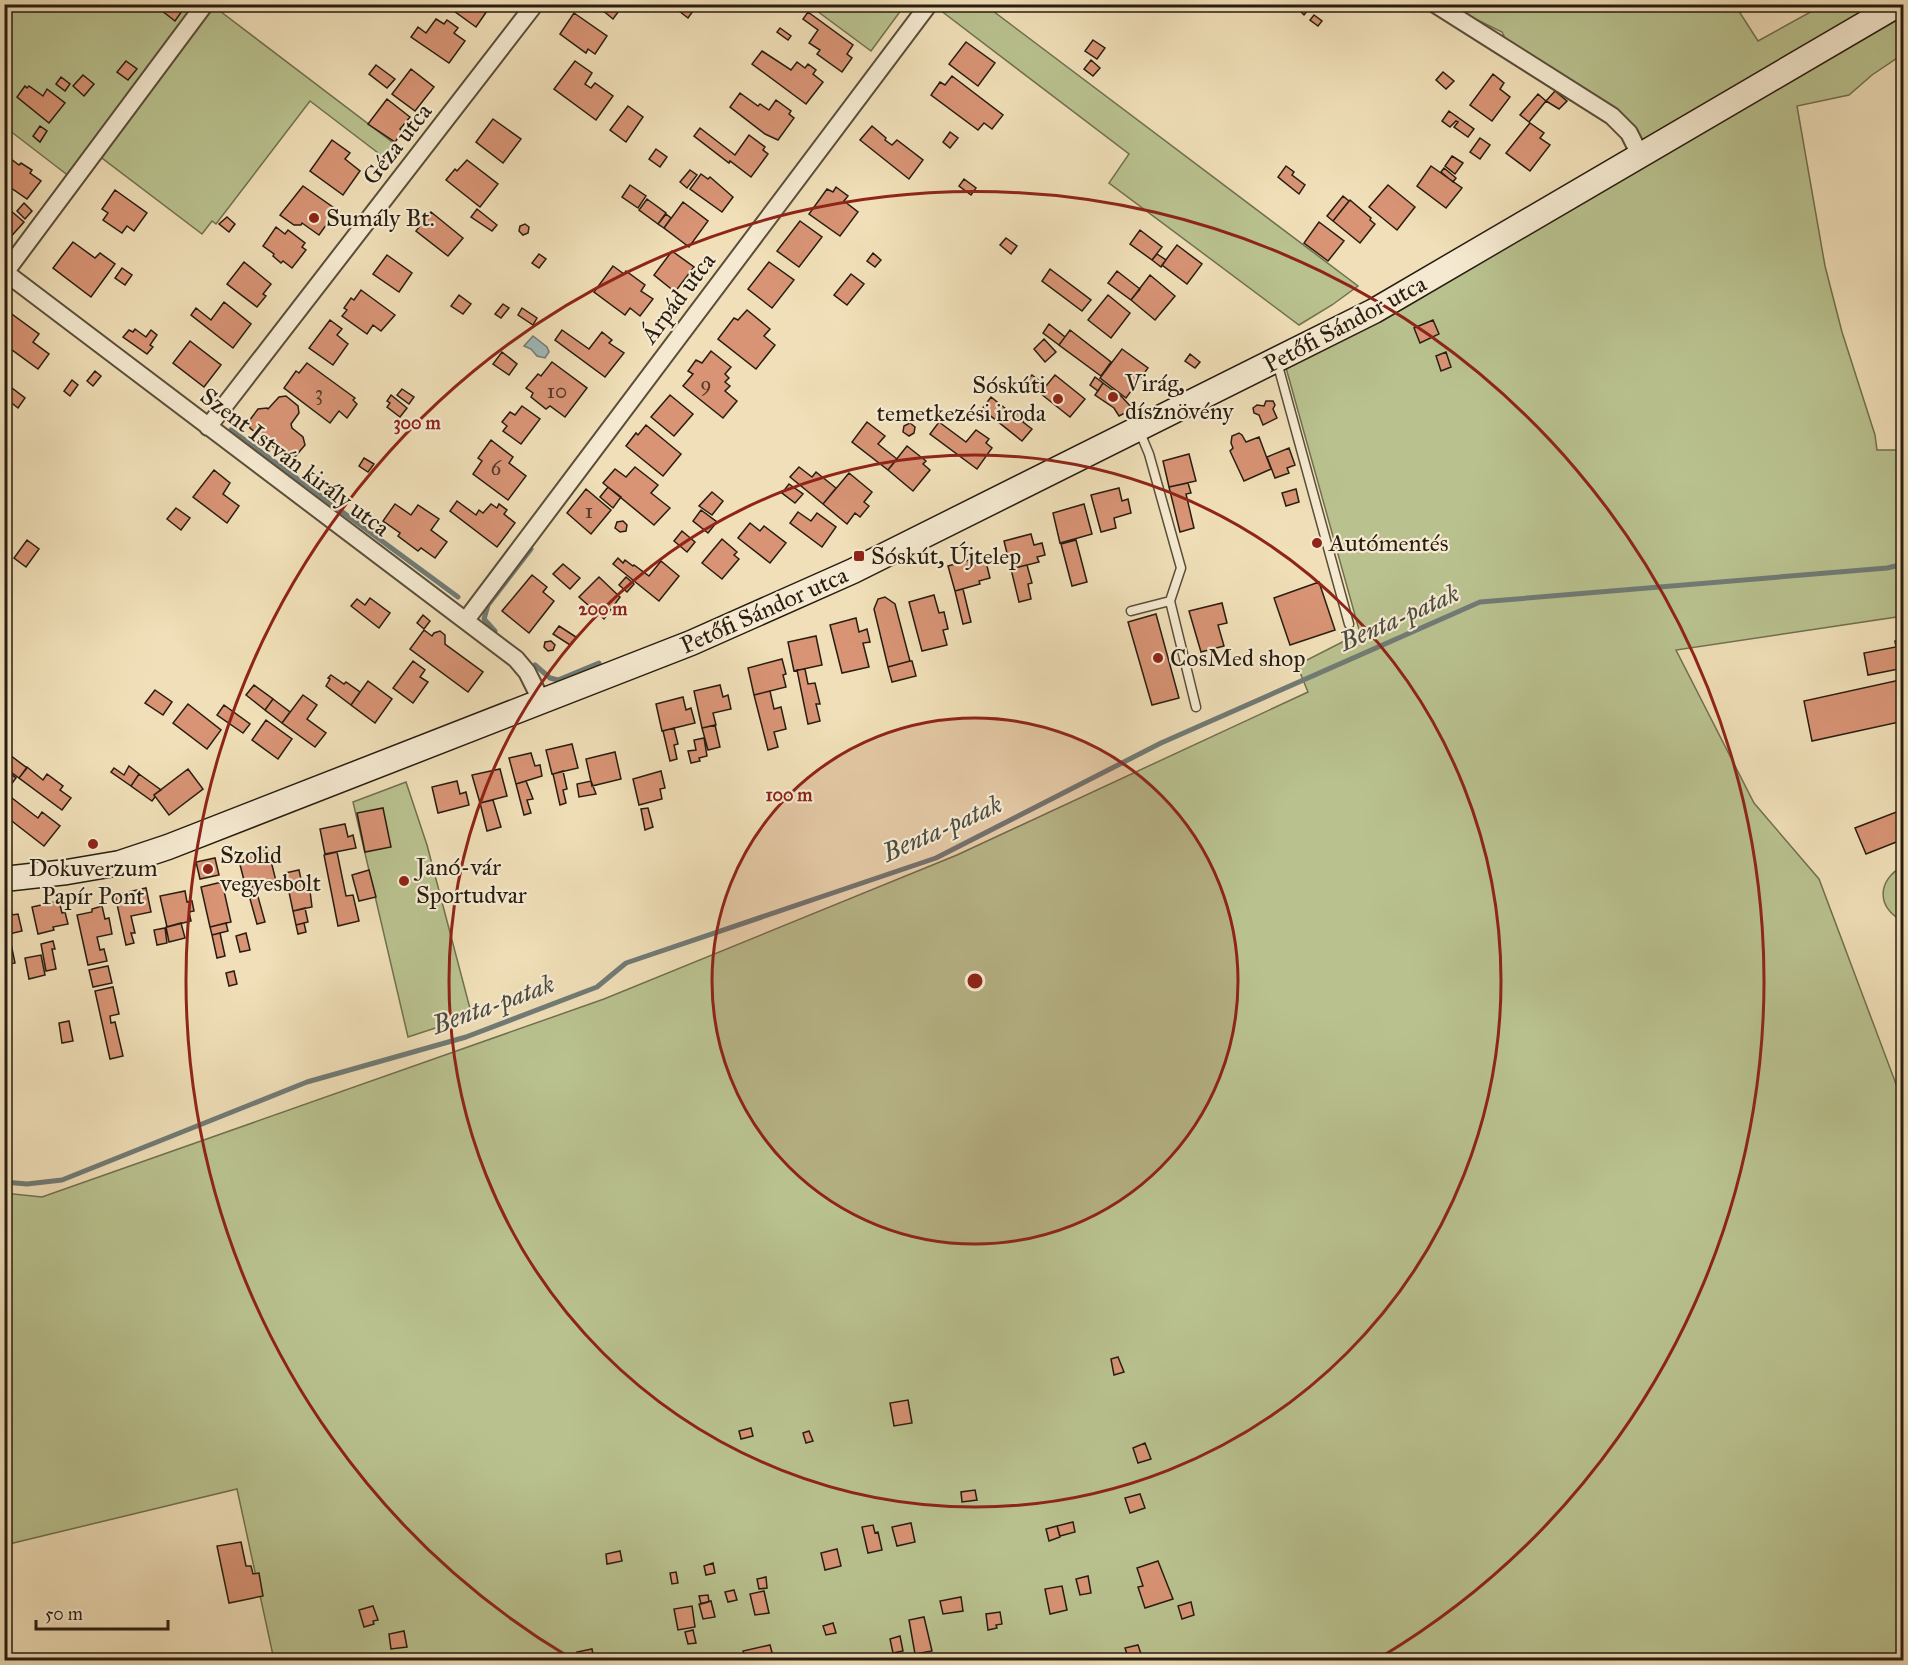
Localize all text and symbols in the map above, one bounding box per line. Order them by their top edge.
street label: Géza utca [356,96,439,191]
place label: Sumály Bt. [326,203,435,233]
marker: Sumály Bt. [307,211,321,225]
street label: Árpád utca [633,246,722,350]
street label: Petőfi Sándor utca [1259,268,1432,379]
place label: Virág, dísznövény [1124,368,1234,426]
place label: Sóskúti temetkezési iroda [876,370,1047,428]
house number: 9 [700,371,712,397]
house number: 10 [547,378,567,404]
house number: 3 [315,380,323,406]
street label: Szent István király utca [194,381,396,544]
marker: Virág, dísznövény [1106,390,1120,404]
marker: Sóskúti temetkezési iroda [1051,392,1065,406]
text: 300 m [393,412,441,435]
house number: 6 [491,455,503,481]
house number: 1 [585,498,593,524]
place label: Autómentés [1328,528,1449,558]
marker: Autómentés [1310,536,1324,550]
place label: Sóskút, Újtelep [871,541,1021,571]
marker: Sóskút, Újtelep [852,549,866,563]
street label: Petőfi Sándor utca [676,559,853,660]
water label: Benta-patak [1333,576,1465,659]
text: 200 m [579,598,628,620]
place label: CosMed shop [1170,643,1305,673]
marker: CosMed shop [1151,651,1165,665]
text: 100 m [766,784,813,806]
water label: Benta-patak [876,787,1008,870]
marker: Dokuverzum Papír Pont [86,837,100,851]
place label: Szolid vegyesbolt [219,840,321,898]
place label: Janó-vár Sportudvar [413,852,527,910]
place label: Dokuverzum Papír Pont [28,853,158,911]
marker: Szolid vegyesbolt [201,862,215,876]
marker: Janó-vár Sportudvar [397,874,411,888]
water label: Benta-patak [427,967,559,1042]
centre of rings [965,971,985,991]
scale bar [36,1593,168,1631]
text: 50 m [45,1603,83,1625]

